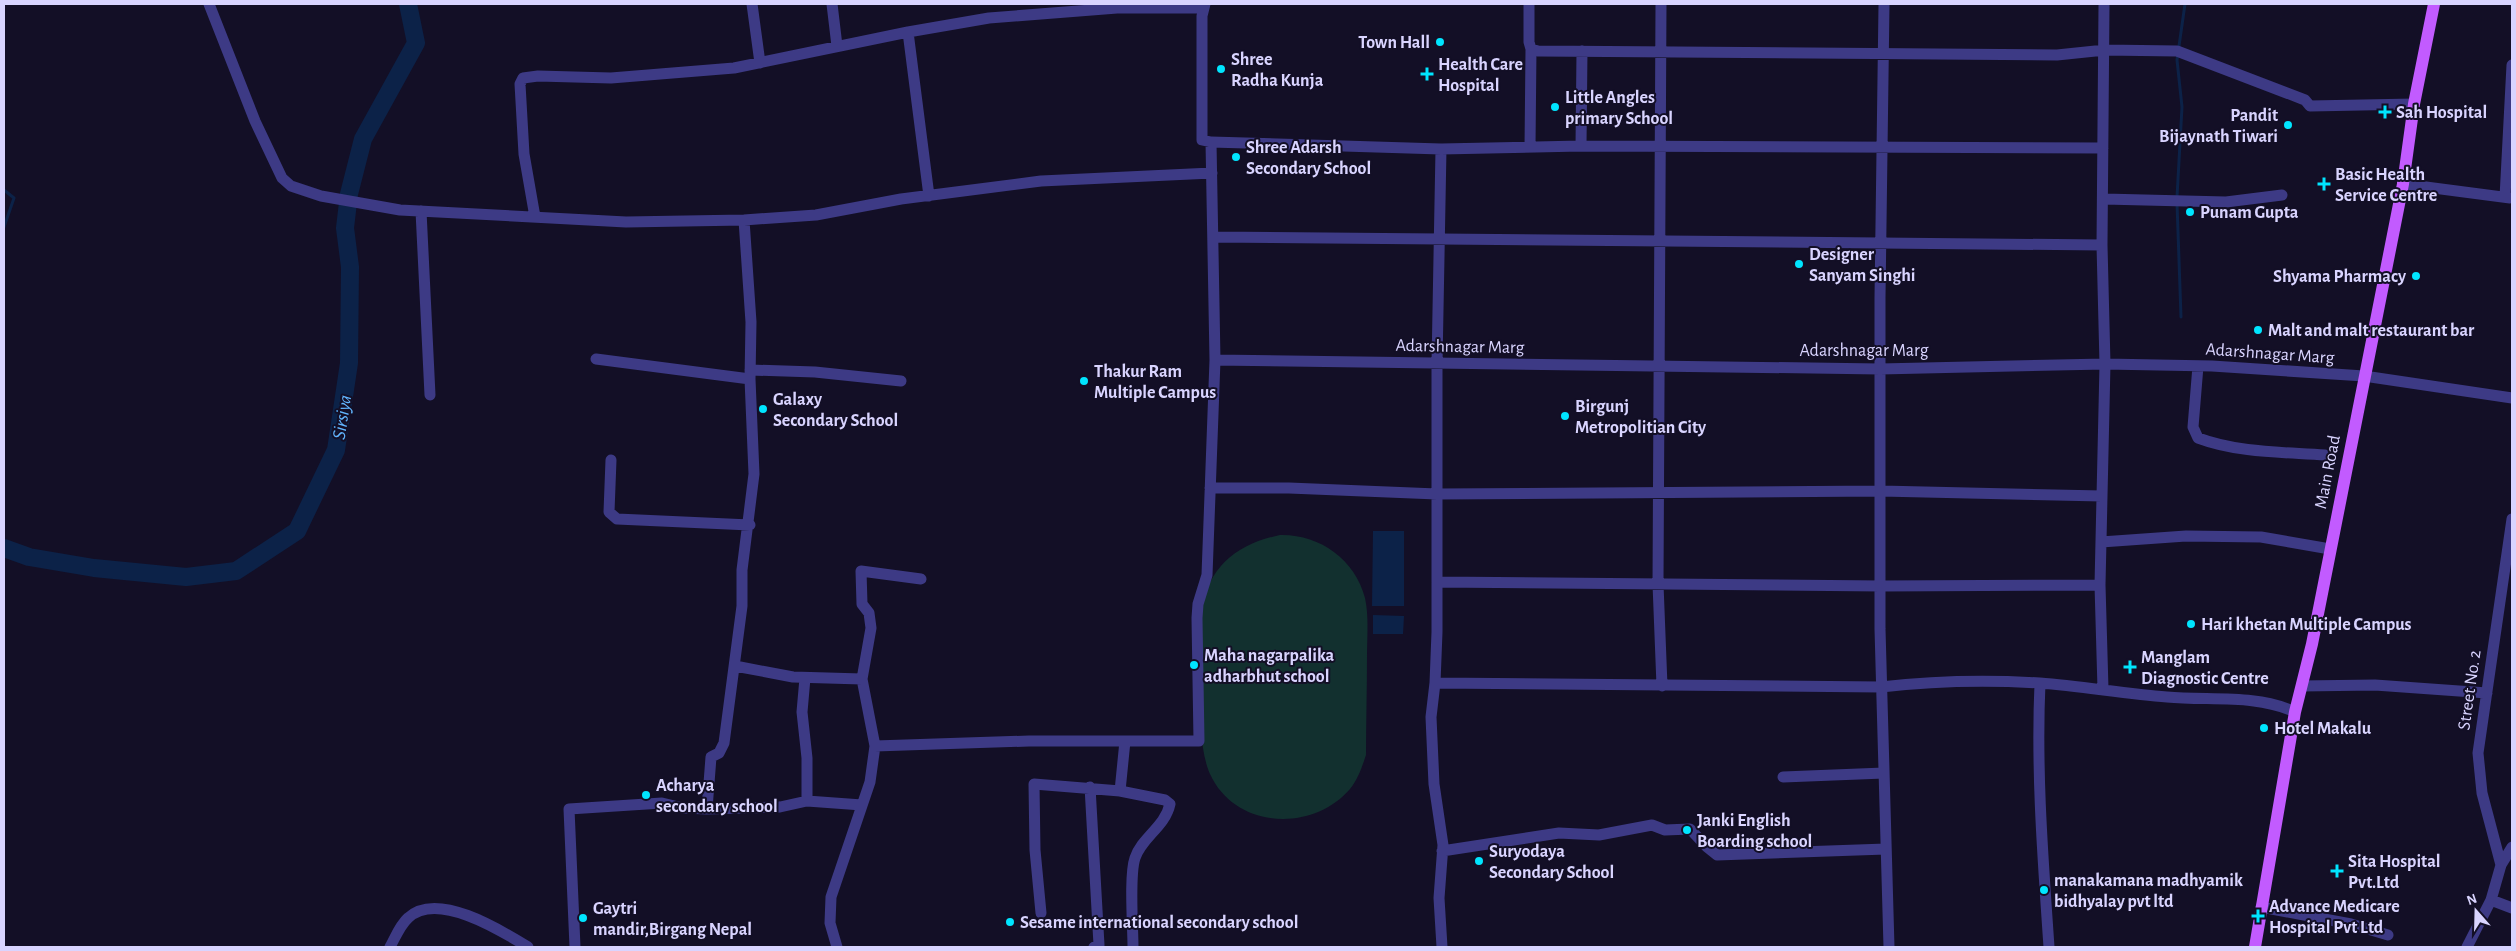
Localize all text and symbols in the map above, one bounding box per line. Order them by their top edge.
place label: Town Hall [1358,34,1430,52]
marker: Town Hall [1434,36,1446,48]
place label: Shree Radha Kunja [1231,51,1324,90]
place label: Health Care Hospital [1438,56,1523,95]
marker: Shree Radha Kunja [1215,63,1227,75]
marker: Health Care Hospital [1420,67,1434,81]
place label: Little Angles primary School [1565,89,1673,128]
marker: Little Angles primary School [1549,101,1561,113]
place label: Sah Hospital [2396,104,2487,122]
marker: Sah Hospital [2378,105,2392,119]
place label: Pandit Bijaynath Tiwari [2159,107,2278,146]
marker: Pandit Bijaynath Tiwari [2282,119,2294,131]
place label: Shree Adarsh Secondary School [1246,139,1371,178]
marker: Shree Adarsh Secondary School [1230,151,1242,163]
place label: Basic Health Service Centre [2335,166,2437,205]
marker: Basic Health Service Centre [2317,177,2331,191]
place label: Punam Gupta [2200,204,2299,222]
marker: Punam Gupta [2184,206,2196,218]
place label: Designer Sanyam Singhi [1809,246,1916,285]
marker: Designer Sanyam Singhi [1793,258,1805,270]
place label: Shyama Pharmacy [2273,268,2407,286]
marker: Shyama Pharmacy [2410,270,2422,282]
place label: Malt and malt restaurant bar [2268,322,2475,340]
marker: Malt and malt restaurant bar [2252,324,2264,336]
street label: Adarshnagar Marg [1395,337,1525,357]
street label: Adarshnagar Marg [2205,341,2335,367]
street label: Adarshnagar Marg [1800,342,1929,360]
place label: Thakur Ram Multiple Campus [1094,363,1216,402]
marker: Thakur Ram Multiple Campus [1078,375,1090,387]
place label: Galaxy Secondary School [773,391,898,430]
water label: Sirsiya [330,394,355,441]
place label: Birgunj Metropolitian City [1575,398,1707,437]
marker: Galaxy Secondary School [757,403,769,415]
marker: Birgunj Metropolitian City [1559,410,1571,422]
street label: Main Road [2312,434,2344,511]
place label: Hari khetan Multiple Campus [2201,616,2412,634]
marker: Hari khetan Multiple Campus [2185,618,2197,630]
place label: Maha nagarpalika adharbhut school [1204,647,1335,686]
place label: Manglam Diagnostic Centre [2141,649,2269,688]
street label: Street No. 2 [2455,649,2485,731]
marker: Maha nagarpalika adharbhut school [1188,659,1200,671]
marker: Manglam Diagnostic Centre [2123,660,2137,674]
place label: Hotel Makalu [2274,720,2372,738]
marker: Hotel Makalu [2258,722,2270,734]
place label: Acharya secondary school [656,777,778,816]
marker: Acharya secondary school [640,789,652,801]
place label: Janki English Boarding school [1697,812,1812,851]
marker: Janki English Boarding school [1681,824,1693,836]
place label: Suryodaya Secondary School [1489,843,1614,882]
place label: Sita Hospital Pvt.Ltd [2348,853,2441,892]
marker: Suryodaya Secondary School [1473,855,1485,867]
marker: Sita Hospital Pvt.Ltd [2330,864,2344,878]
place label: manakamana madhyamik bidhyalay pvt ltd [2054,872,2243,911]
marker: manakamana madhyamik bidhyalay pvt ltd [2038,884,2050,896]
north arrow [2451,886,2501,936]
text: N [2465,891,2479,908]
place label: Advance Medicare Hospital Pvt Ltd [2269,898,2400,937]
place label: Gaytri mandir,Birgang Nepal [593,900,752,939]
marker: Advance Medicare Hospital Pvt Ltd [2251,909,2265,923]
marker: Gaytri mandir,Birgang Nepal [577,912,589,924]
place label: Sesame international secondary school [1020,914,1298,932]
marker: Sesame international secondary school [1004,916,1016,928]

